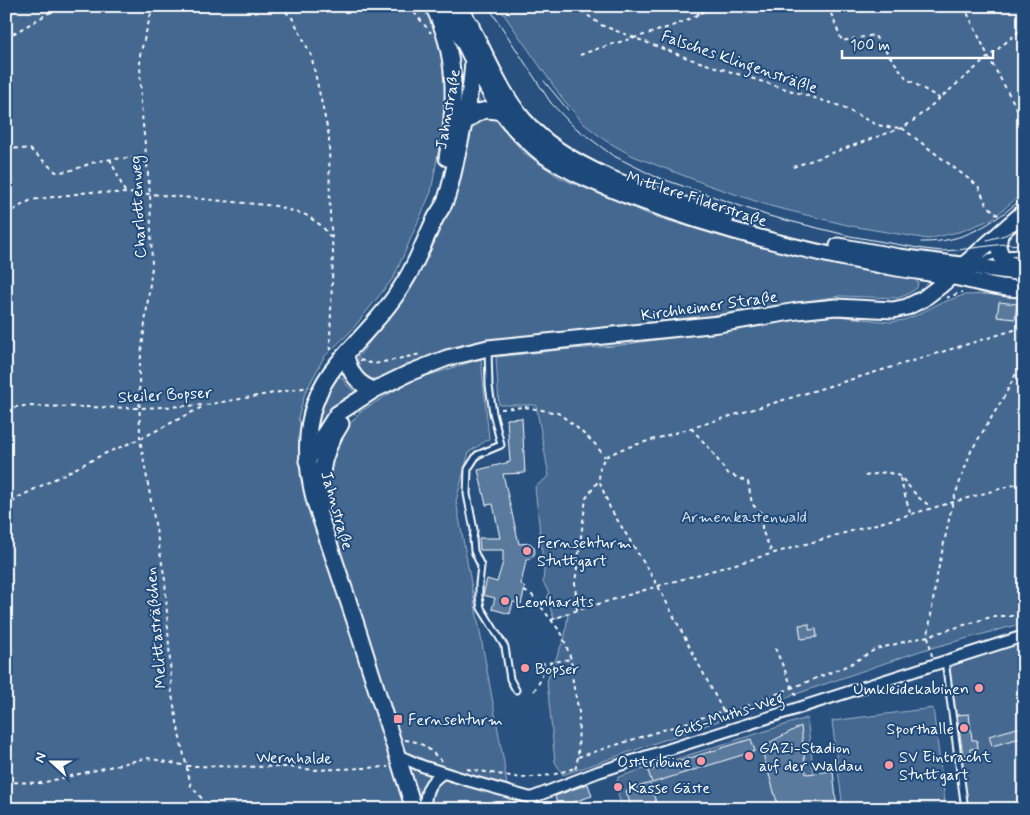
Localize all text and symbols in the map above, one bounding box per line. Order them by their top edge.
street label: Falsches Klingensträßle [658,26,821,100]
scale bar [842,28,994,60]
text: 100 m [850,36,890,56]
street label: Jahnstraße [431,67,466,151]
street label: Charlottenweg [125,155,153,259]
street label: Mittlere Filderstraße [624,167,770,232]
street label: Kirchheimer Straße [640,286,779,326]
street label: Steiler Bopser [117,383,213,408]
street label: Jahnstraße [315,469,358,552]
park label: Armenkastenwald [681,507,807,528]
place label: Fernsehturm Stuttgart [537,533,632,572]
marker: Fernsehturm Stuttgart [521,545,533,557]
street label: Melittasträßchen [141,566,172,690]
place label: Leonhardts [515,592,594,613]
marker: Leonhardts [499,595,511,607]
place label: Bopser [535,659,579,680]
marker: Bopser [519,662,531,674]
place label: Umkleidekabinen [853,679,969,700]
marker: Umkleidekabinen [973,682,985,694]
street label: Guts-Muths-Weg [671,688,787,744]
place label: Fernsehturm [408,710,503,731]
marker: Fernsehturm [392,713,404,725]
place label: Sporthalle [887,719,954,740]
marker: Sporthalle [958,722,970,734]
north arrow [28,738,78,788]
place label: GAZi-Stadion auf der Waldau [759,738,863,777]
street label: Wernhalde [256,747,333,770]
place label: SV Eintracht Stuttgart [899,747,992,786]
text: N [31,750,51,765]
marker: GAZi-Stadion auf der Waldau [743,750,755,762]
place label: Osttribüne [617,752,691,773]
marker: Osttribüne [695,755,707,767]
marker: SV Eintracht Stuttgart [883,759,895,771]
place label: Kasse Gäste [628,778,710,799]
marker: Kasse Gäste [612,781,624,793]

